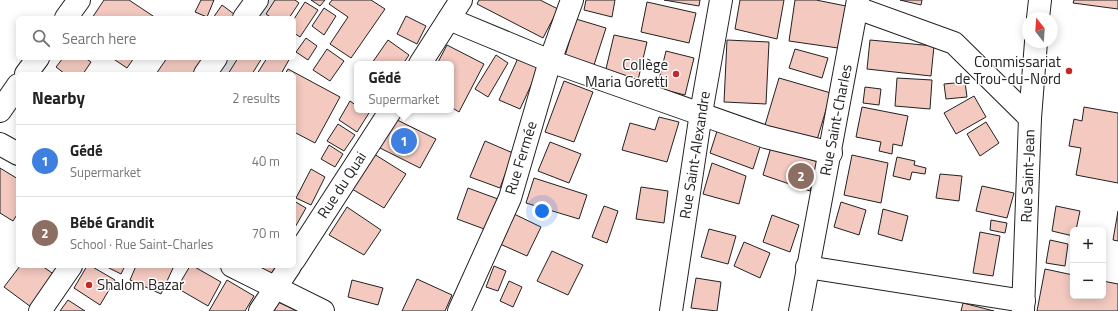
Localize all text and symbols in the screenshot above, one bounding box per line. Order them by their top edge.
north arrow [1022,12,1058,48]
search box [16,16,296,60]
icon: search [30,27,52,49]
text: Search here [62,27,136,50]
place label: Commissariat de Trou-du-Nord [955,50,1062,90]
place label: Collège Maria Goretti [585,53,668,93]
popup [354,61,454,113]
street label: Rue Saint-Charles [813,62,858,178]
text: Gédé [369,66,401,89]
marker: Commissariat de Trou-du-Nord [1064,66,1074,76]
marker: Collège Maria Goretti [671,69,681,79]
text: Nearby [32,85,85,111]
text: 2 results [232,88,280,108]
text: Supermarket [369,89,439,109]
street label: Rue Saint-Alexandre [673,89,716,220]
street label: Rue Fermée [498,118,543,198]
pin: 1 [391,126,417,156]
street label: Rue Saint-Jean [1014,129,1041,223]
text: Gédé [70,139,103,162]
street label: Rue du Quai [311,147,372,223]
text: 1 [41,151,49,171]
text: 40 m [252,151,280,171]
pin: 2 [788,161,814,191]
text: Supermarket [70,162,141,182]
your location [532,201,552,221]
text: Bébé Grandit [70,211,154,234]
text: 2 [41,223,49,243]
text: 70 m [252,223,280,243]
map controls [1070,227,1106,299]
button: + [1070,227,1106,263]
text: School · Rue Saint-Charles [70,234,213,254]
button: − [1070,263,1106,299]
place label: Shalom Bazar [97,273,184,296]
marker: Shalom Bazar [84,280,94,290]

